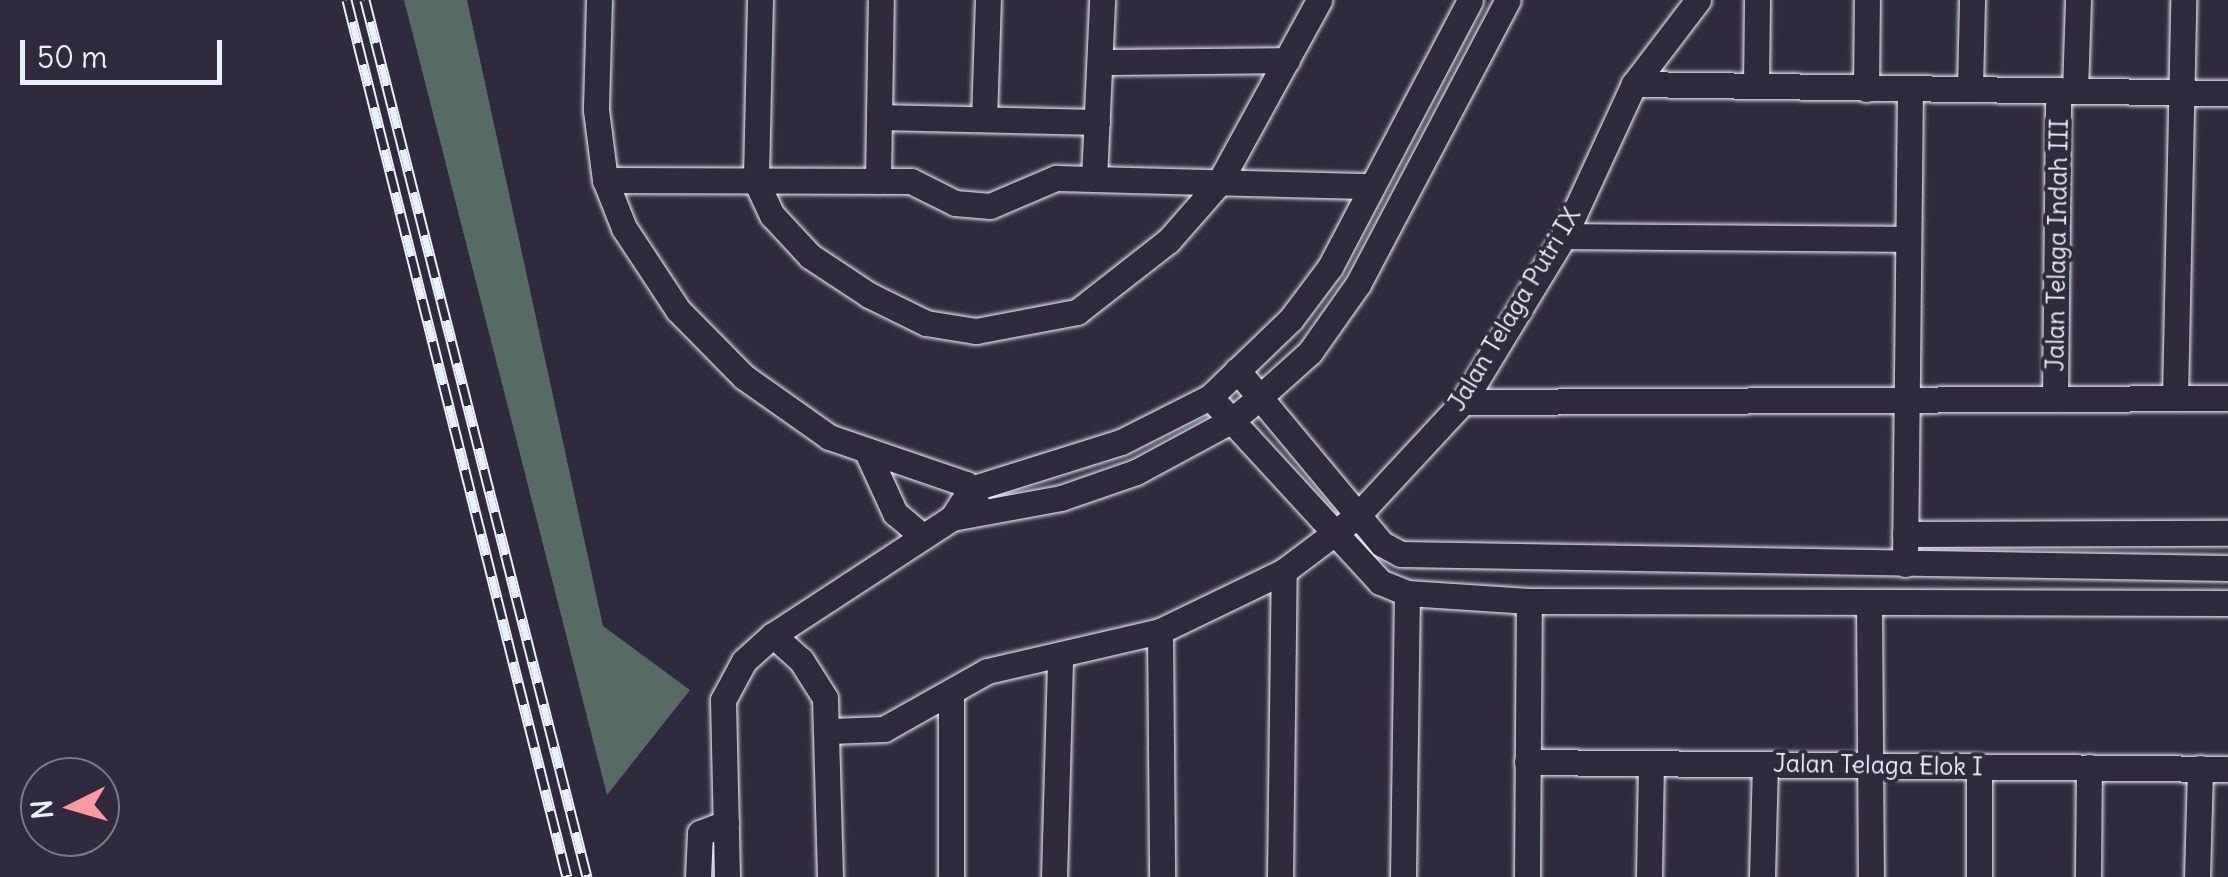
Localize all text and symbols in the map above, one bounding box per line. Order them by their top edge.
scale bar [25,20,228,82]
text: 50 m [37,38,107,76]
street label: Jalan Telaga Indah III [2040,118,2074,372]
street label: Jalan Telaga Putri IX [1441,202,1587,416]
street label: Jalan Telaga Elok I [1773,748,1983,782]
north arrow [20,757,120,857]
text: N [23,798,61,821]

